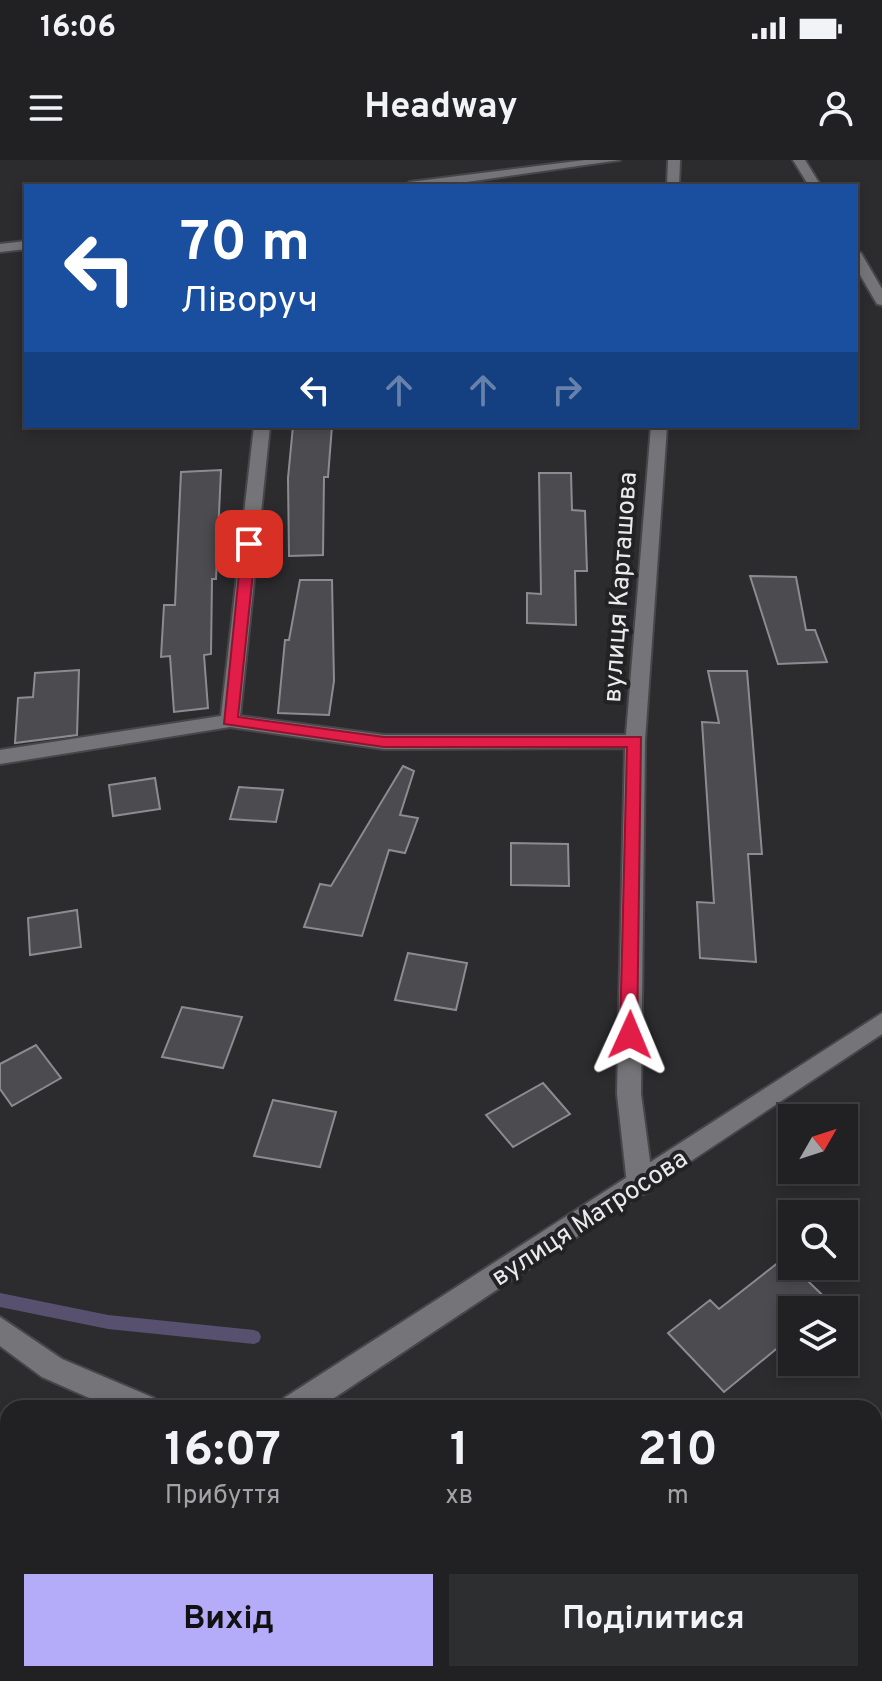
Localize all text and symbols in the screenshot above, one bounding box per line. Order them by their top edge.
text: 16:06 [40,10,116,47]
text: Headway [364,85,518,131]
icon: menu [24,86,68,130]
icon: person [814,86,858,130]
text: 70 m [180,210,310,280]
icon: left [48,216,152,320]
text: Ліворуч [180,279,318,325]
icon: left [293,368,337,412]
icon: ahead [377,368,421,412]
icon: ahead [461,368,505,412]
icon: right [545,368,589,412]
street label: вулиця Карташова [597,471,646,704]
pin [215,510,283,578]
icon: arrive [227,522,271,566]
position arrow [588,993,672,1077]
north arrow [778,1104,858,1184]
map controls [778,1104,858,1376]
street label: вулиця Матросова [486,1143,695,1295]
button: search [778,1200,858,1280]
button: layers [778,1296,858,1376]
text: 16:07 [164,1422,281,1482]
text: 1 [450,1422,469,1482]
text: 210 [638,1422,718,1482]
text: Прибуття [165,1480,280,1513]
text: хв [445,1480,473,1513]
text: m [667,1480,689,1513]
button: Вихід [24,1574,433,1666]
button: Поділитися [449,1574,858,1666]

